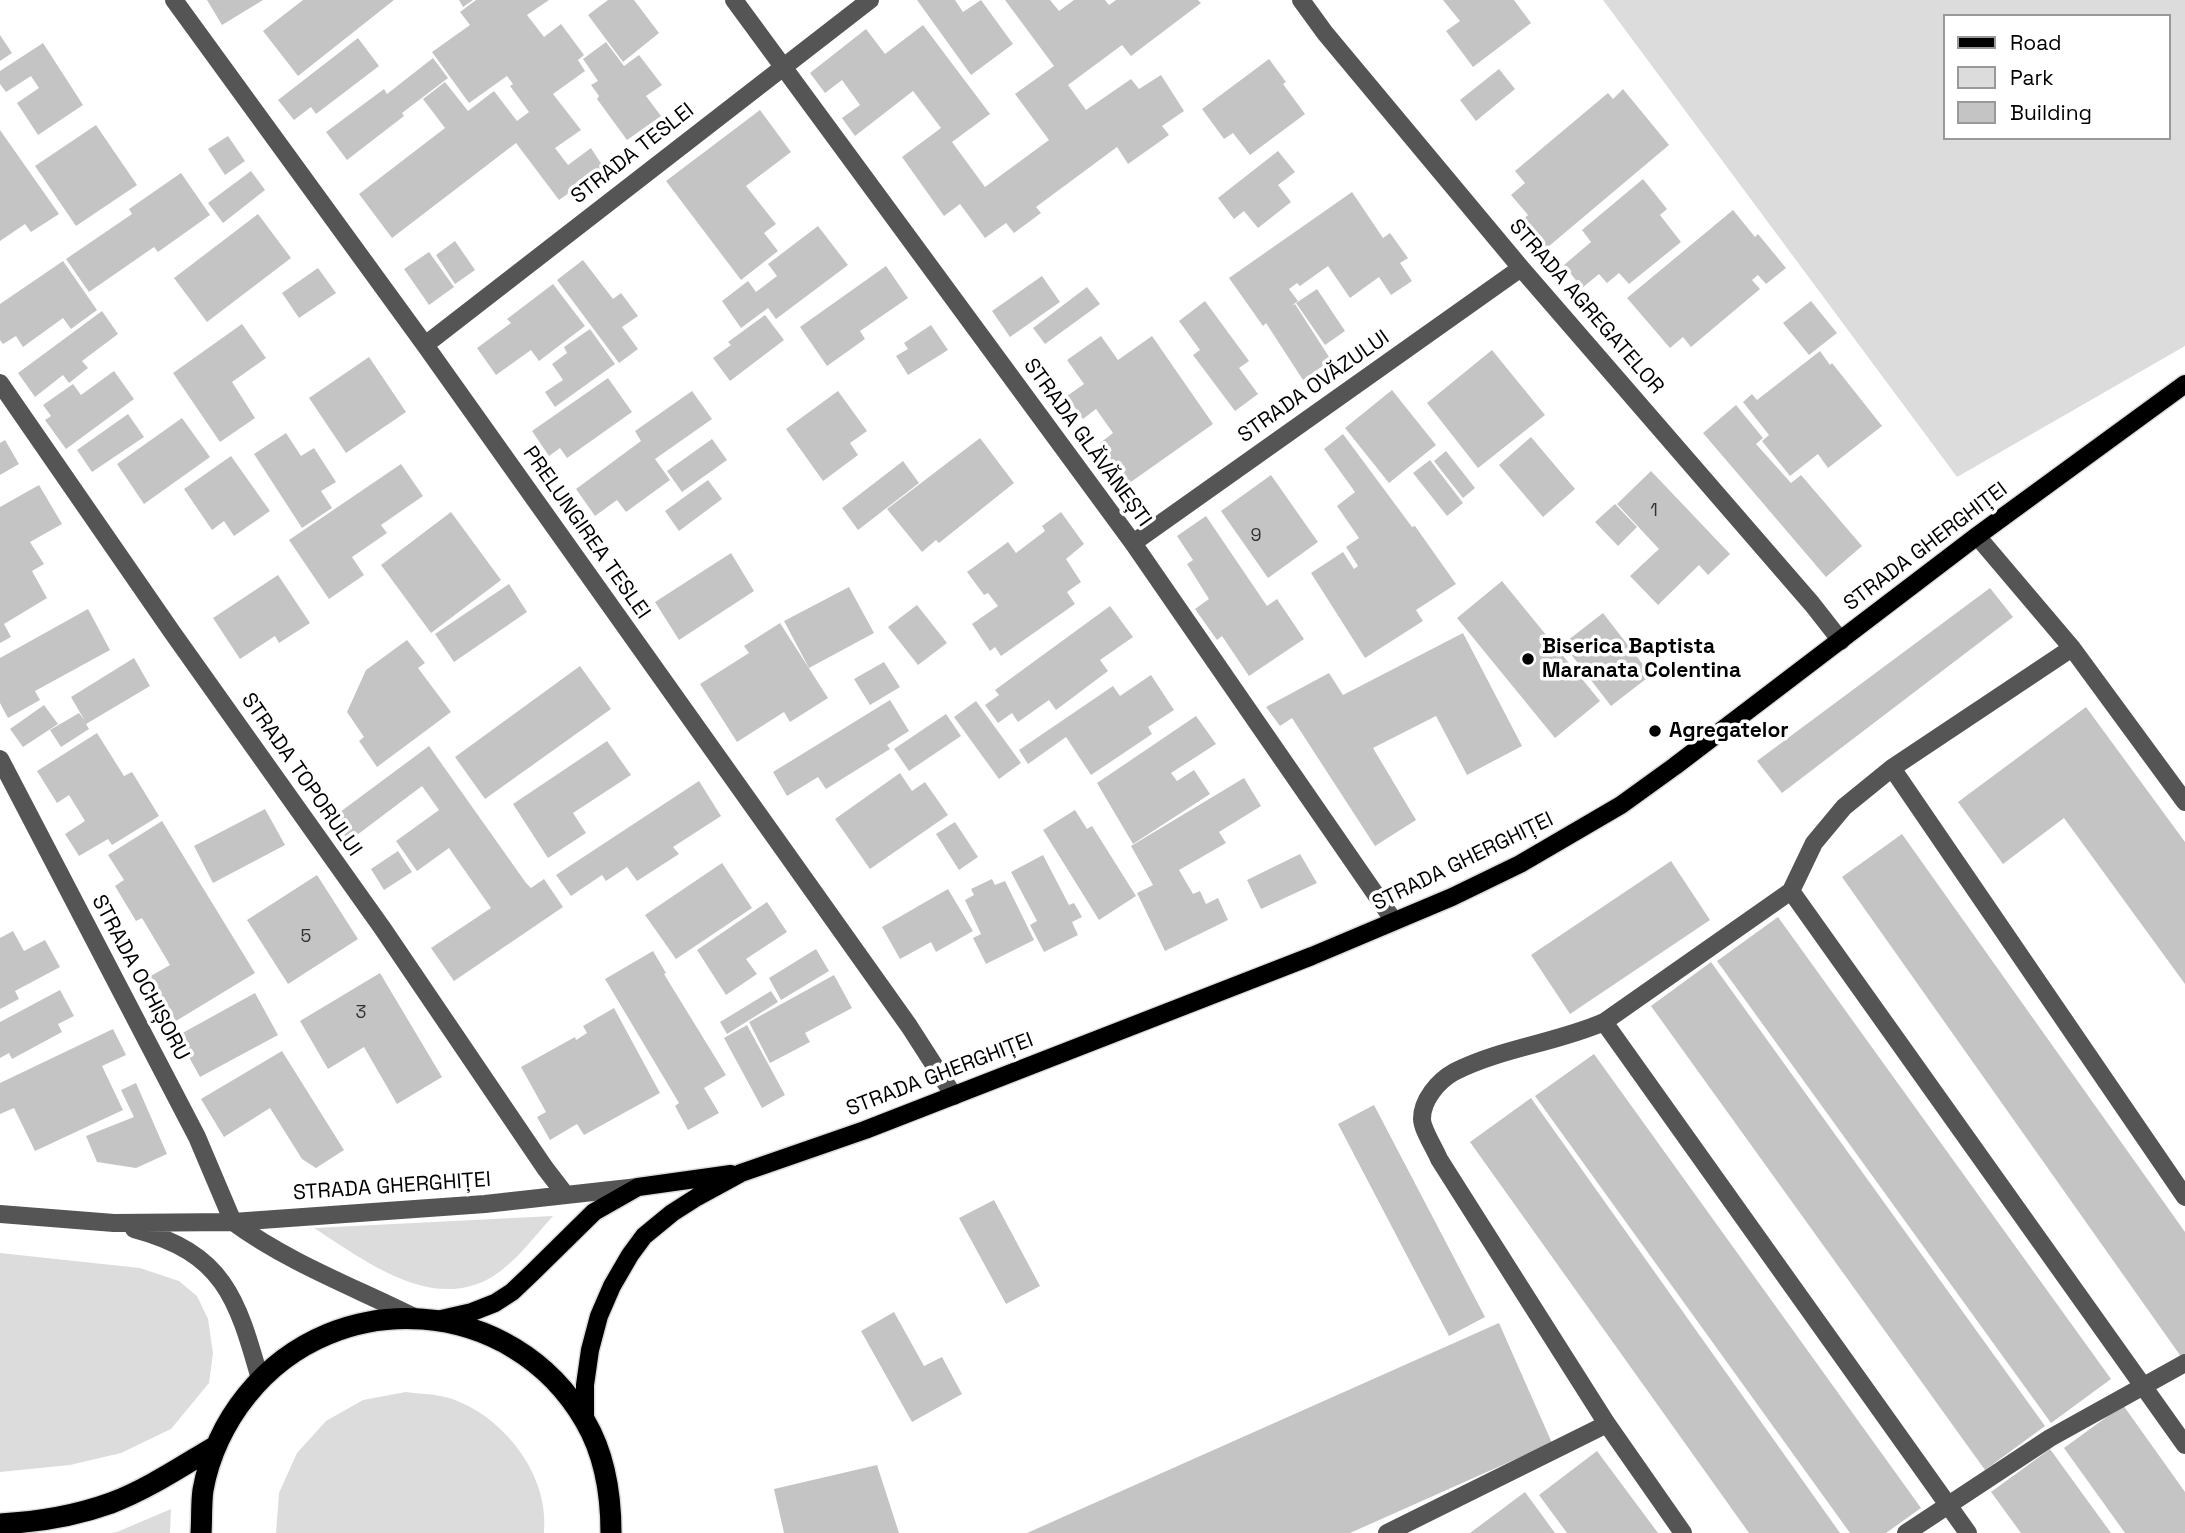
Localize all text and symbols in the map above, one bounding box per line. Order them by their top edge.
legend [1944,14,2171,140]
text: Road [2010,29,2062,56]
text: Park [2010,64,2054,91]
street label: STRADA TESLEI [567,98,699,210]
text: Building [2010,99,2092,126]
street label: STRADA AGREGATELOR [1503,214,1669,400]
street label: STRADA OVĂZULUI [1234,325,1394,449]
street label: STRADA GLĂVĂNEȘTI [1018,354,1156,532]
street label: PRELUNGIREA TESLEI [517,442,655,624]
street label: STRADA GHERGHIȚEI [1839,477,2013,617]
house number: 1 [1650,500,1658,522]
house number: 9 [1250,525,1262,547]
place label: Biserica Baptista Maranata Colentina [1542,634,1741,684]
marker: Biserica Baptista Maranata Colentina [1520,651,1536,667]
street label: STRADA TOPORULUI [235,689,367,861]
place label: Agregatelor [1669,718,1789,744]
marker: Agregatelor [1647,723,1663,739]
street label: STRADA GHERGHIȚEI [1368,807,1558,917]
street label: STRADA OCHIȘORU [86,891,194,1065]
house number: 5 [301,926,311,948]
house number: 3 [356,1002,366,1024]
street label: STRADA GHERGHIȚEI [843,1028,1037,1122]
street label: STRADA GHERGHIȚEI [292,1168,492,1206]

